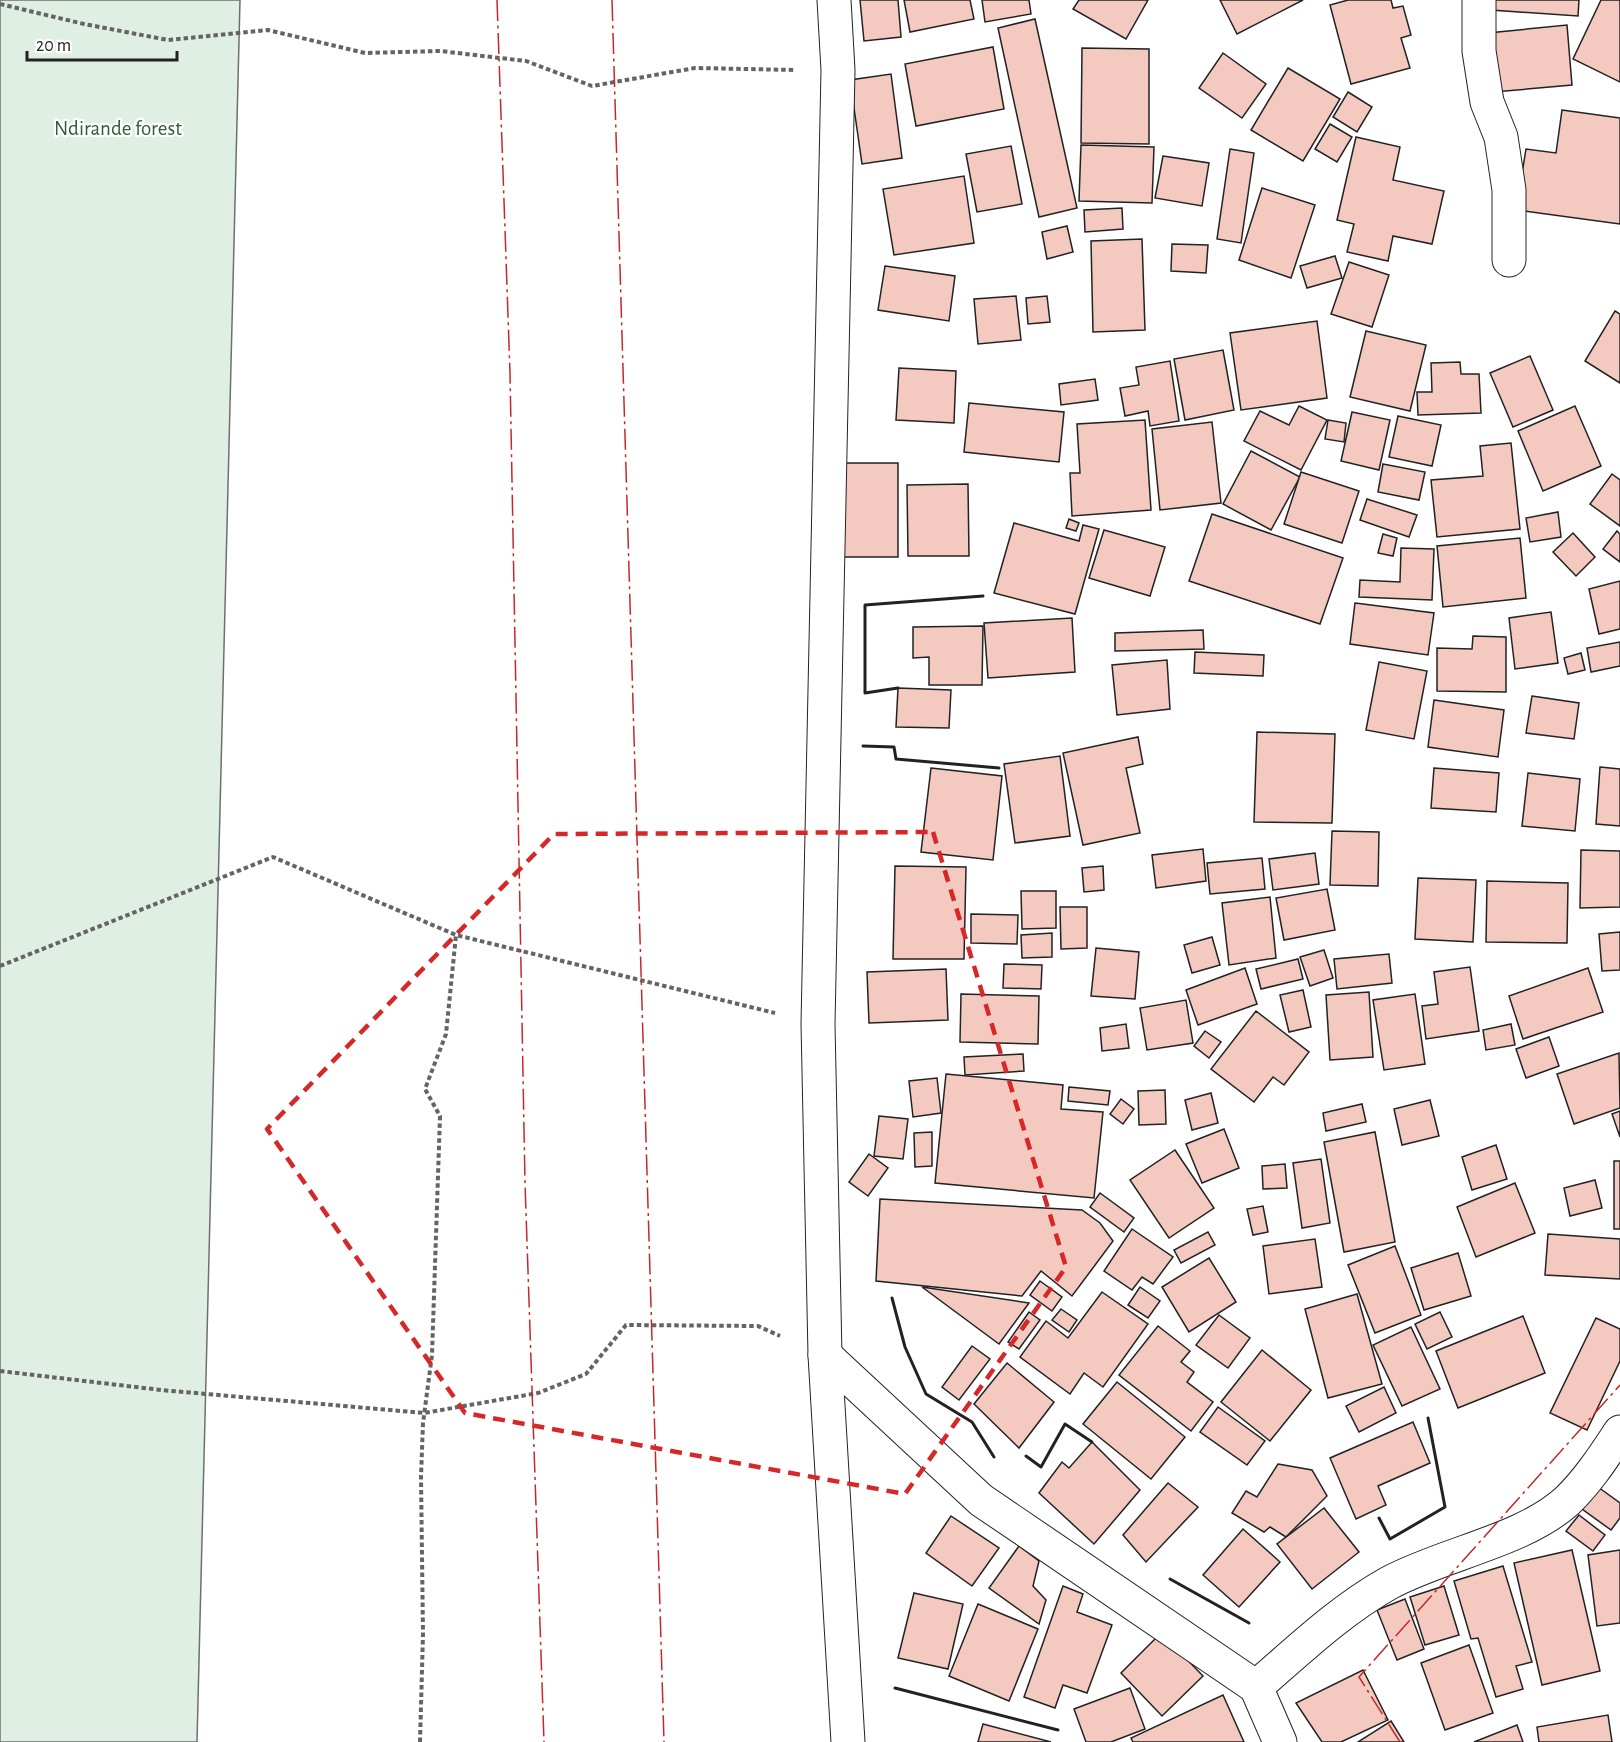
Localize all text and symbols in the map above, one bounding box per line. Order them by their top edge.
scale bar [27,24,177,62]
text: 20 m [36,37,71,55]
park label: Ndirande forest [54,118,182,139]

